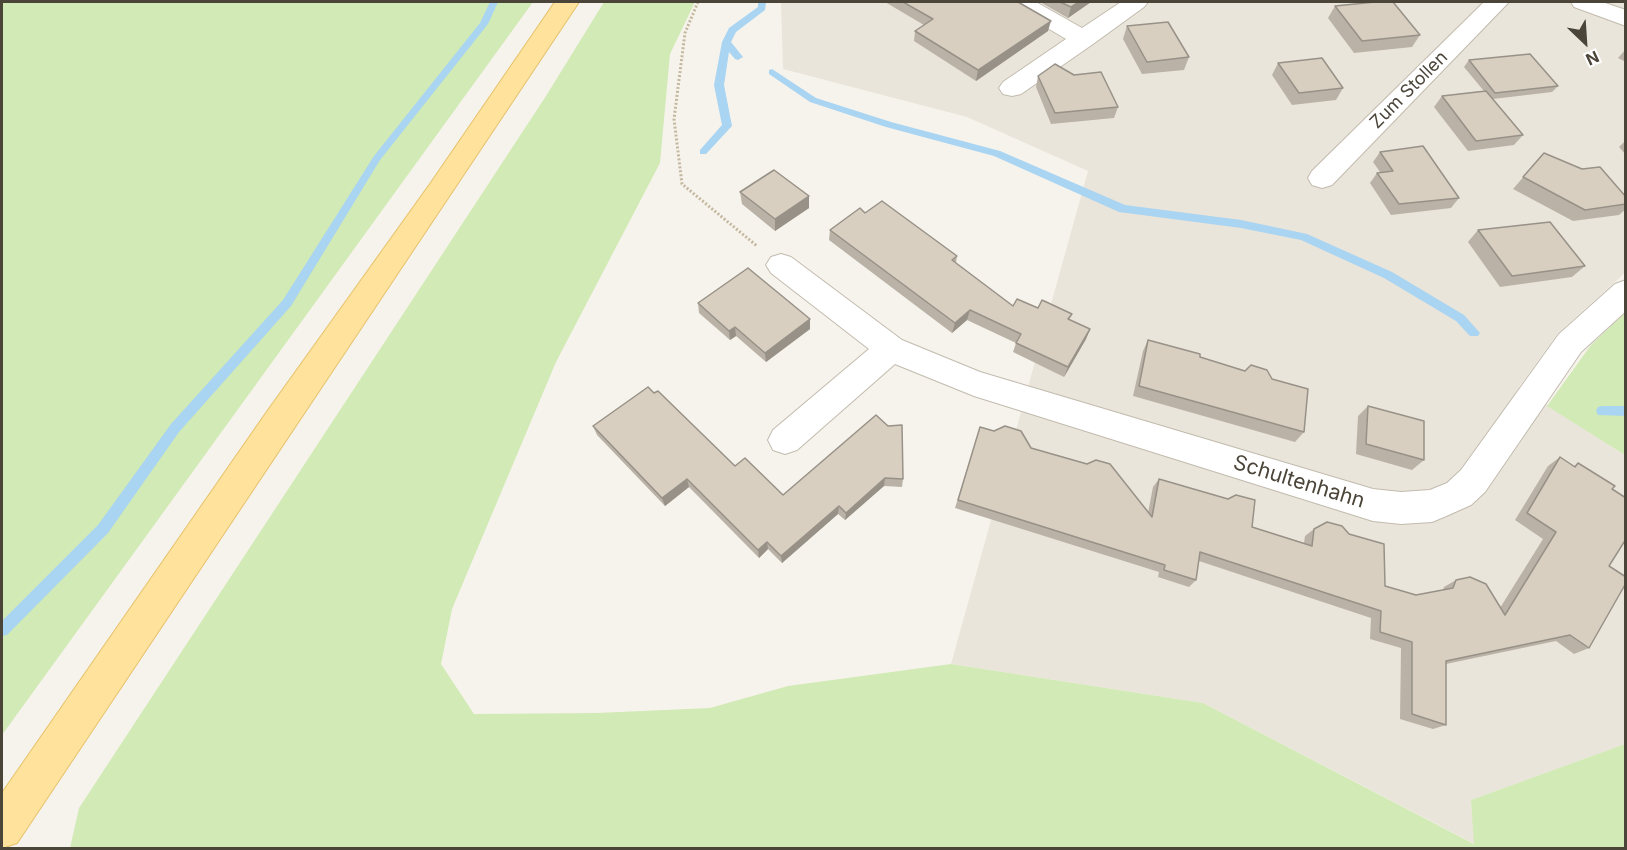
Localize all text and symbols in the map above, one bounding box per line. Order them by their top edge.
north arrow [1555,12,1615,72]
street label: Zum Stollen [1366,47,1452,133]
text: N [1583,47,1602,70]
street label: Schultenhahn [1230,450,1368,514]

